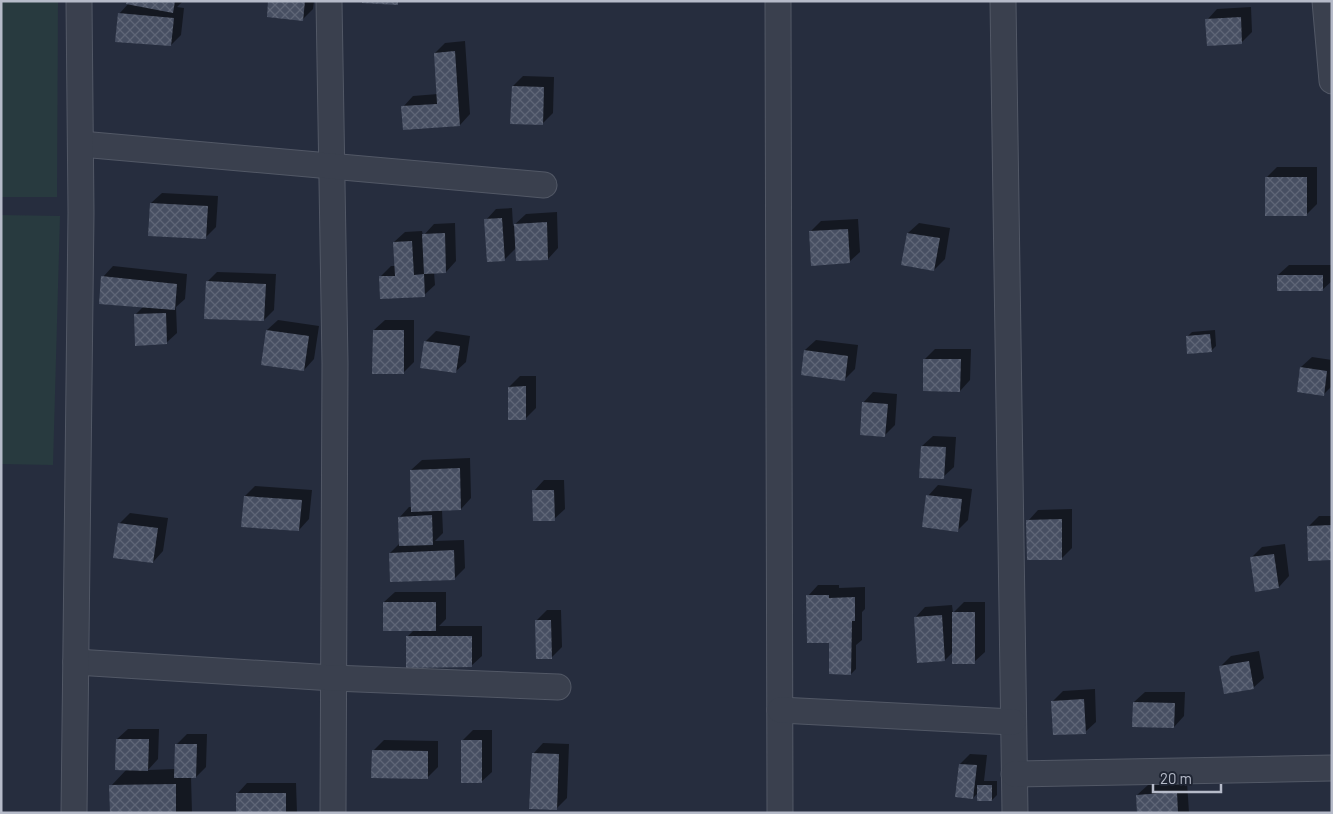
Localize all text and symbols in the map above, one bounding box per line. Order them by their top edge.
scale bar [1153,762,1220,794]
text: 20 m [1160,769,1192,787]

